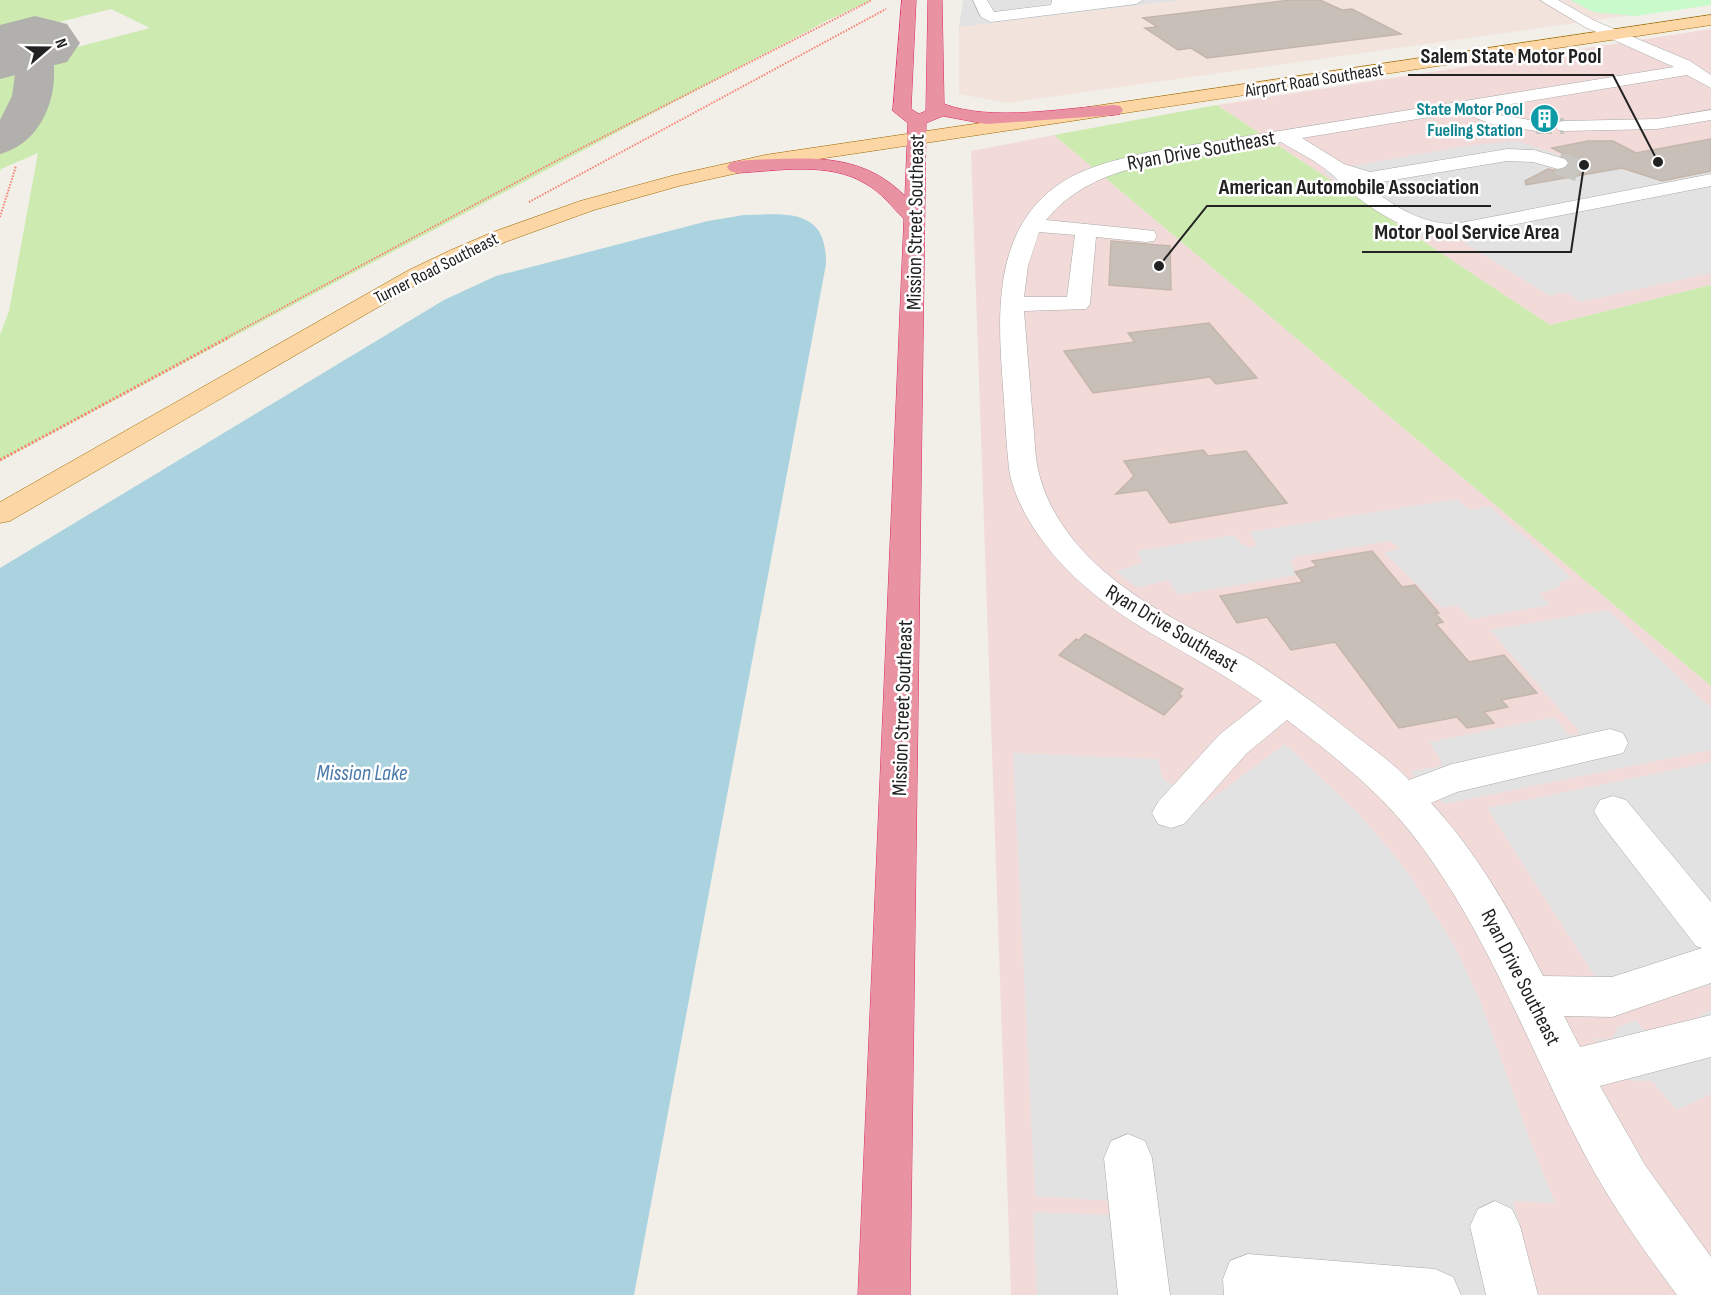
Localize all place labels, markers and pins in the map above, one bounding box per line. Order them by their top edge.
callout: Salem State Motor Pool [1408,35,1613,75]
place label: State Motor Pool Fueling Station [1416,99,1523,141]
building icon: State Motor Pool Fueling Station [1528,103,1560,135]
callout: American Automobile Association [1207,166,1491,206]
callout: Motor Pool Service Area [1362,212,1571,252]

